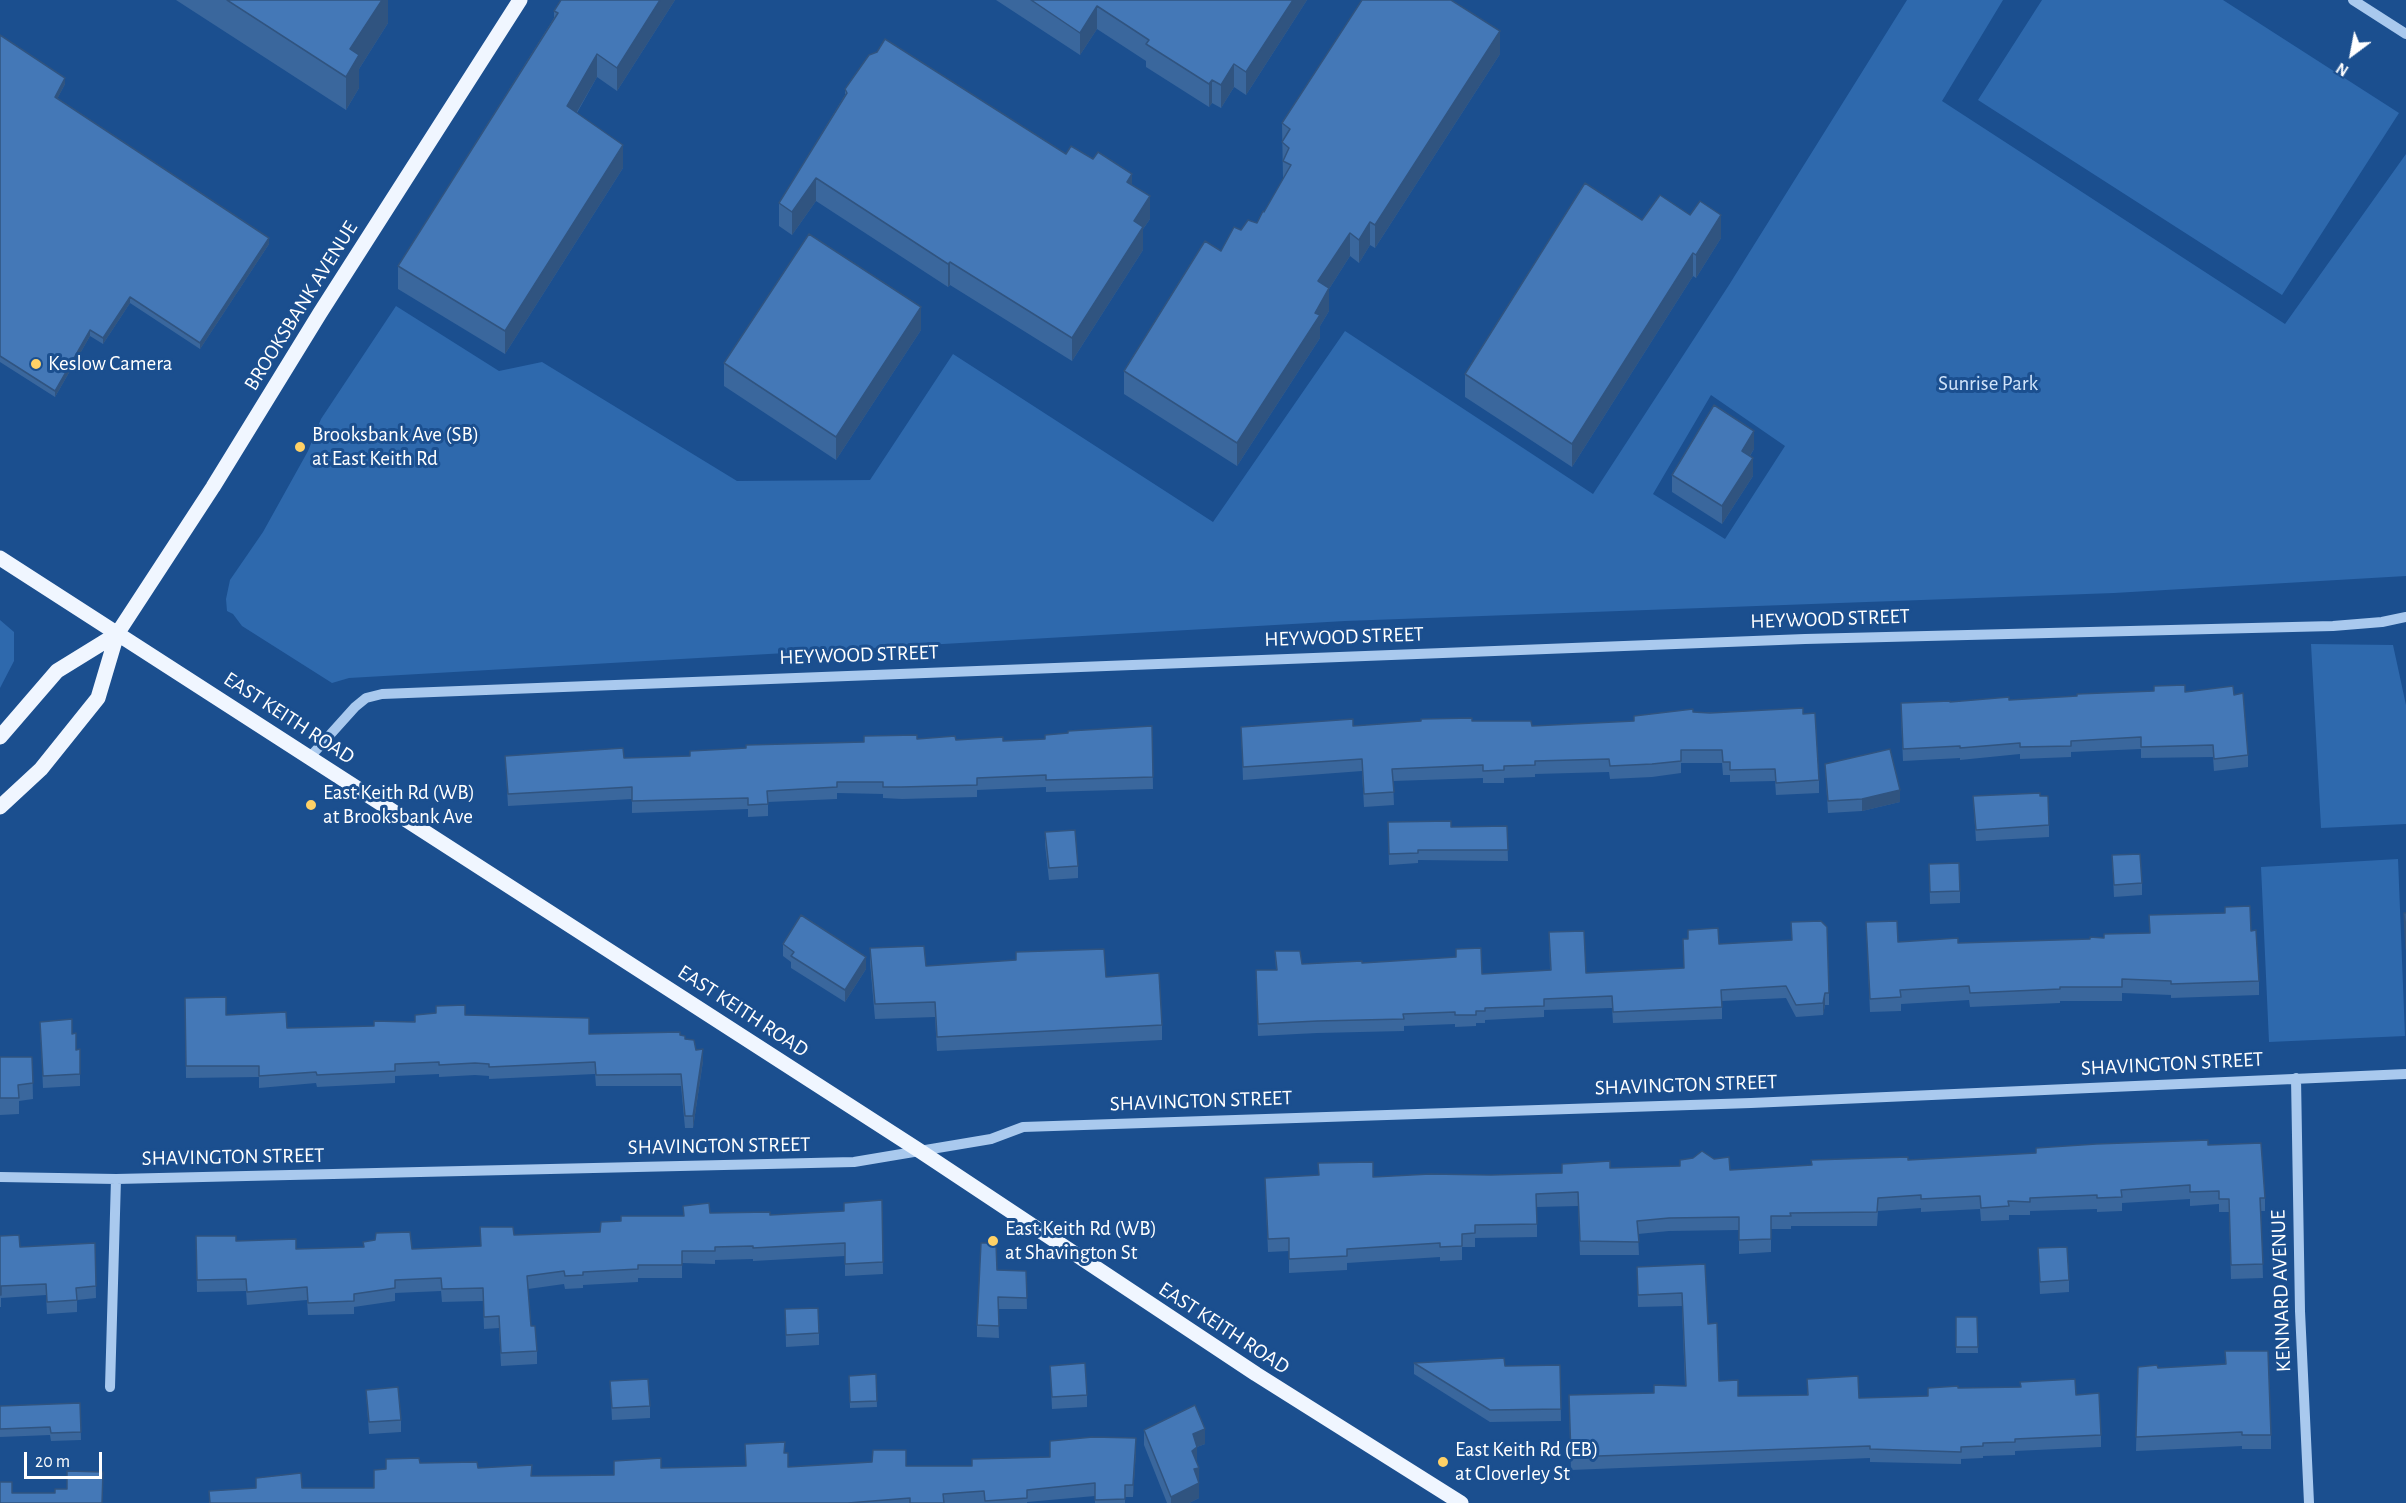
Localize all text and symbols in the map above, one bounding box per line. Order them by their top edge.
north arrow [2322,24,2382,84]
text: N [2334,60,2351,79]
street label: BROOKSBANK AVENUE [239,217,363,395]
place label: Keslow Camera [48,351,172,377]
marker: Keslow Camera [29,357,43,371]
park label: Sunrise Park [1938,371,2038,397]
place label: Brooksbank Ave (SB) at East Keith Rd [312,422,479,472]
marker: Brooksbank Ave (SB) at East Keith Rd [293,440,307,454]
street label: HEYWOOD STREET [1750,604,1910,634]
street label: HEYWOOD STREET [1264,622,1424,652]
street label: HEYWOOD STREET [779,640,939,670]
street label: EAST KEITH ROAD [219,666,359,770]
place label: East Keith Rd (WB) at Brooksbank Ave [323,780,475,830]
marker: East Keith Rd (WB) at Brooksbank Ave [304,798,318,812]
street label: EAST KEITH ROAD [673,959,813,1063]
street label: SHAVINGTON STREET [2080,1047,2264,1081]
street label: SHAVINGTON STREET [1594,1069,1778,1101]
street label: SHAVINGTON STREET [1109,1085,1293,1117]
street label: SHAVINGTON STREET [627,1132,811,1160]
street label: SHAVINGTON STREET [141,1143,325,1171]
street label: KENNARD AVENUE [2266,1209,2296,1373]
place label: East Keith Rd (WB) at Shavington St [1005,1216,1157,1266]
marker: East Keith Rd (WB) at Shavington St [986,1234,1000,1248]
street label: EAST KEITH ROAD [1154,1276,1294,1380]
place label: East Keith Rd (EB) at Cloverley St [1455,1437,1598,1487]
scale bar [27,1440,105,1478]
text: 20 m [35,1453,70,1471]
marker: East Keith Rd (EB) at Cloverley St [1436,1455,1450,1469]

